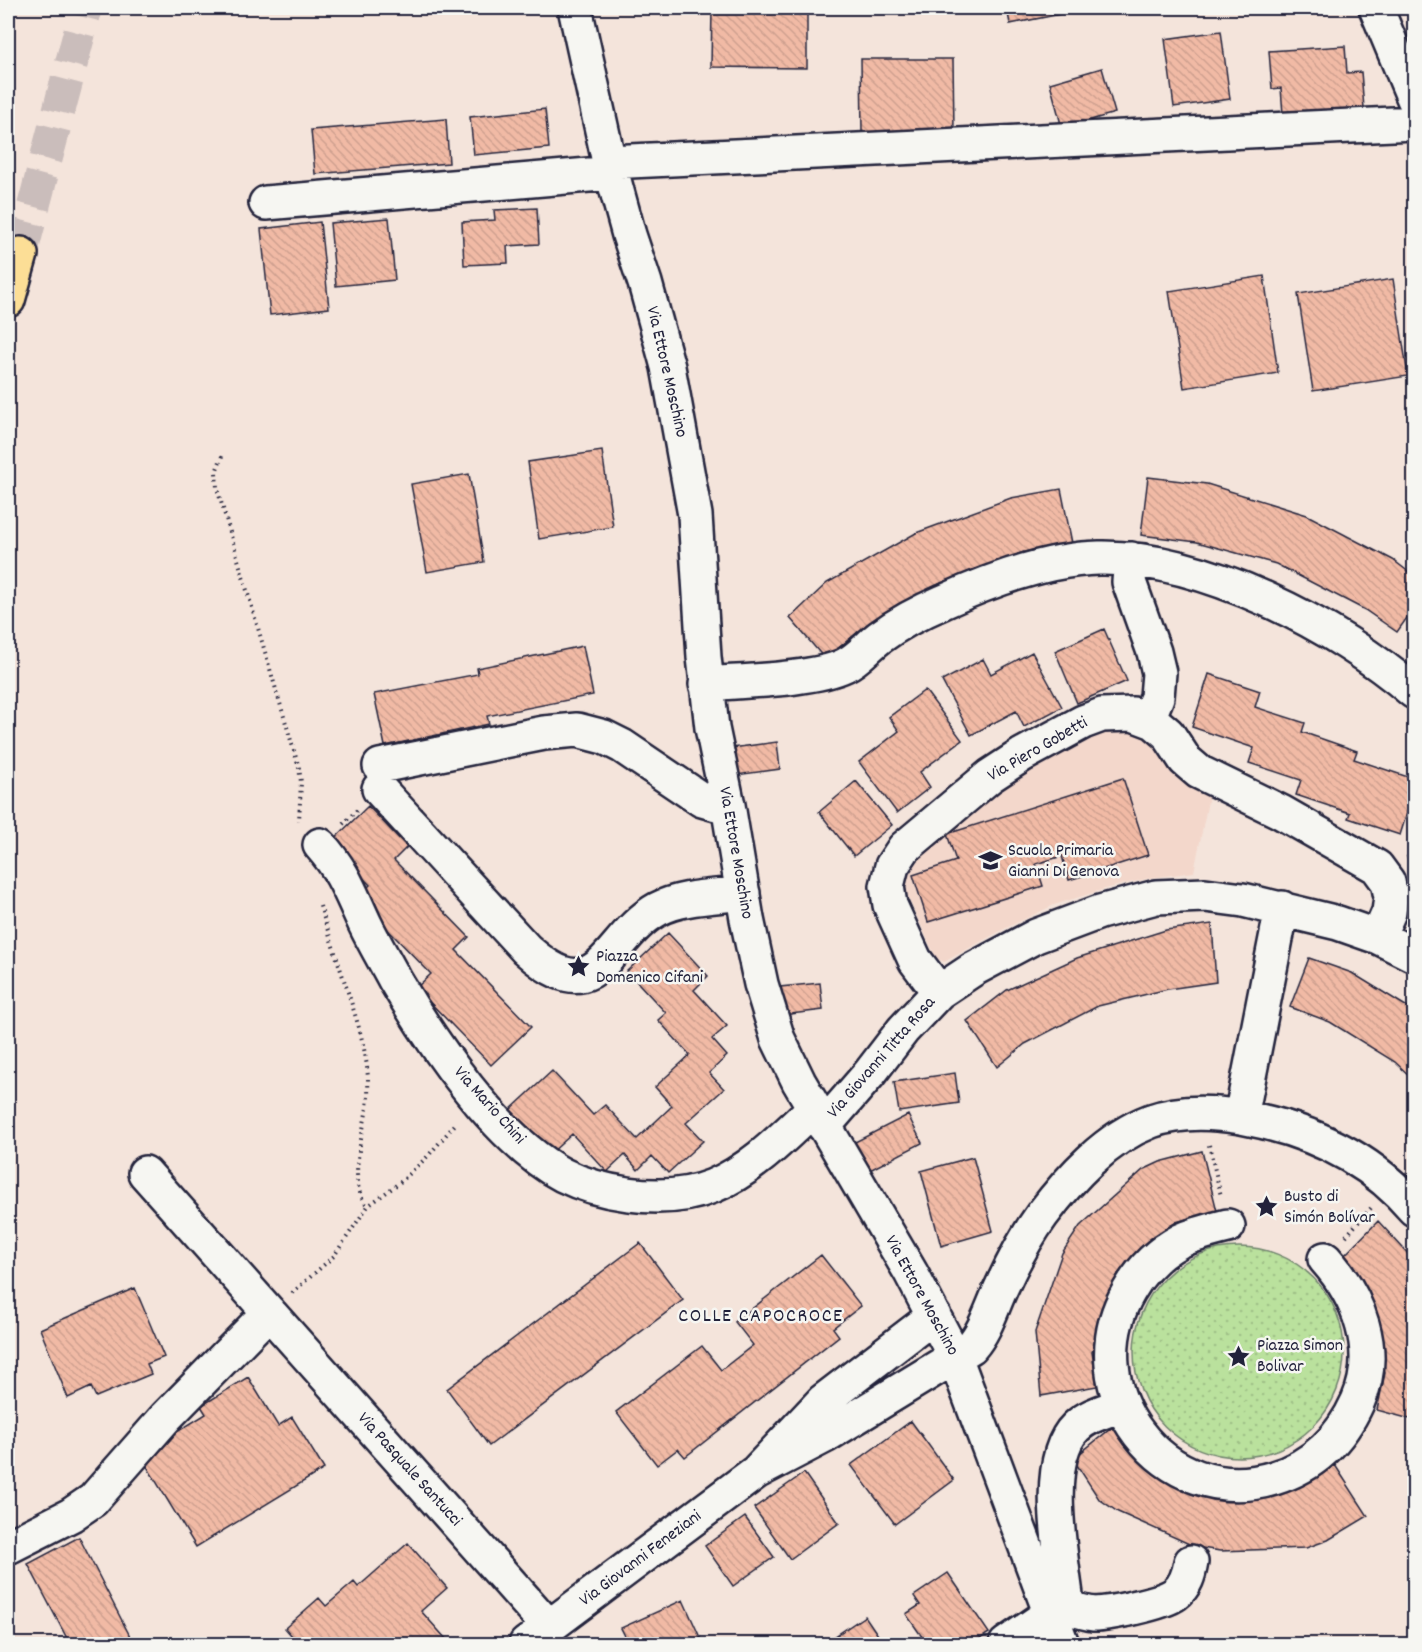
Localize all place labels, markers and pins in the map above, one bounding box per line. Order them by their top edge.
place label: Scuola Primaria Gianni Di Genova [1008,839,1119,885]
school or university icon: Scuola Primaria Gianni Di Genova [977,848,1003,874]
place label: Piazza Domenico Cifani [596,945,703,991]
place icon: Piazza Domenico Cifani [565,954,591,980]
place label: Busto di Simón Bolívar [1284,1185,1375,1231]
place icon: Busto di Simón Bolívar [1253,1194,1279,1220]
place label: Piazza Simon Bolivar [1257,1334,1343,1380]
place icon: Piazza Simon Bolivar [1226,1343,1252,1369]

